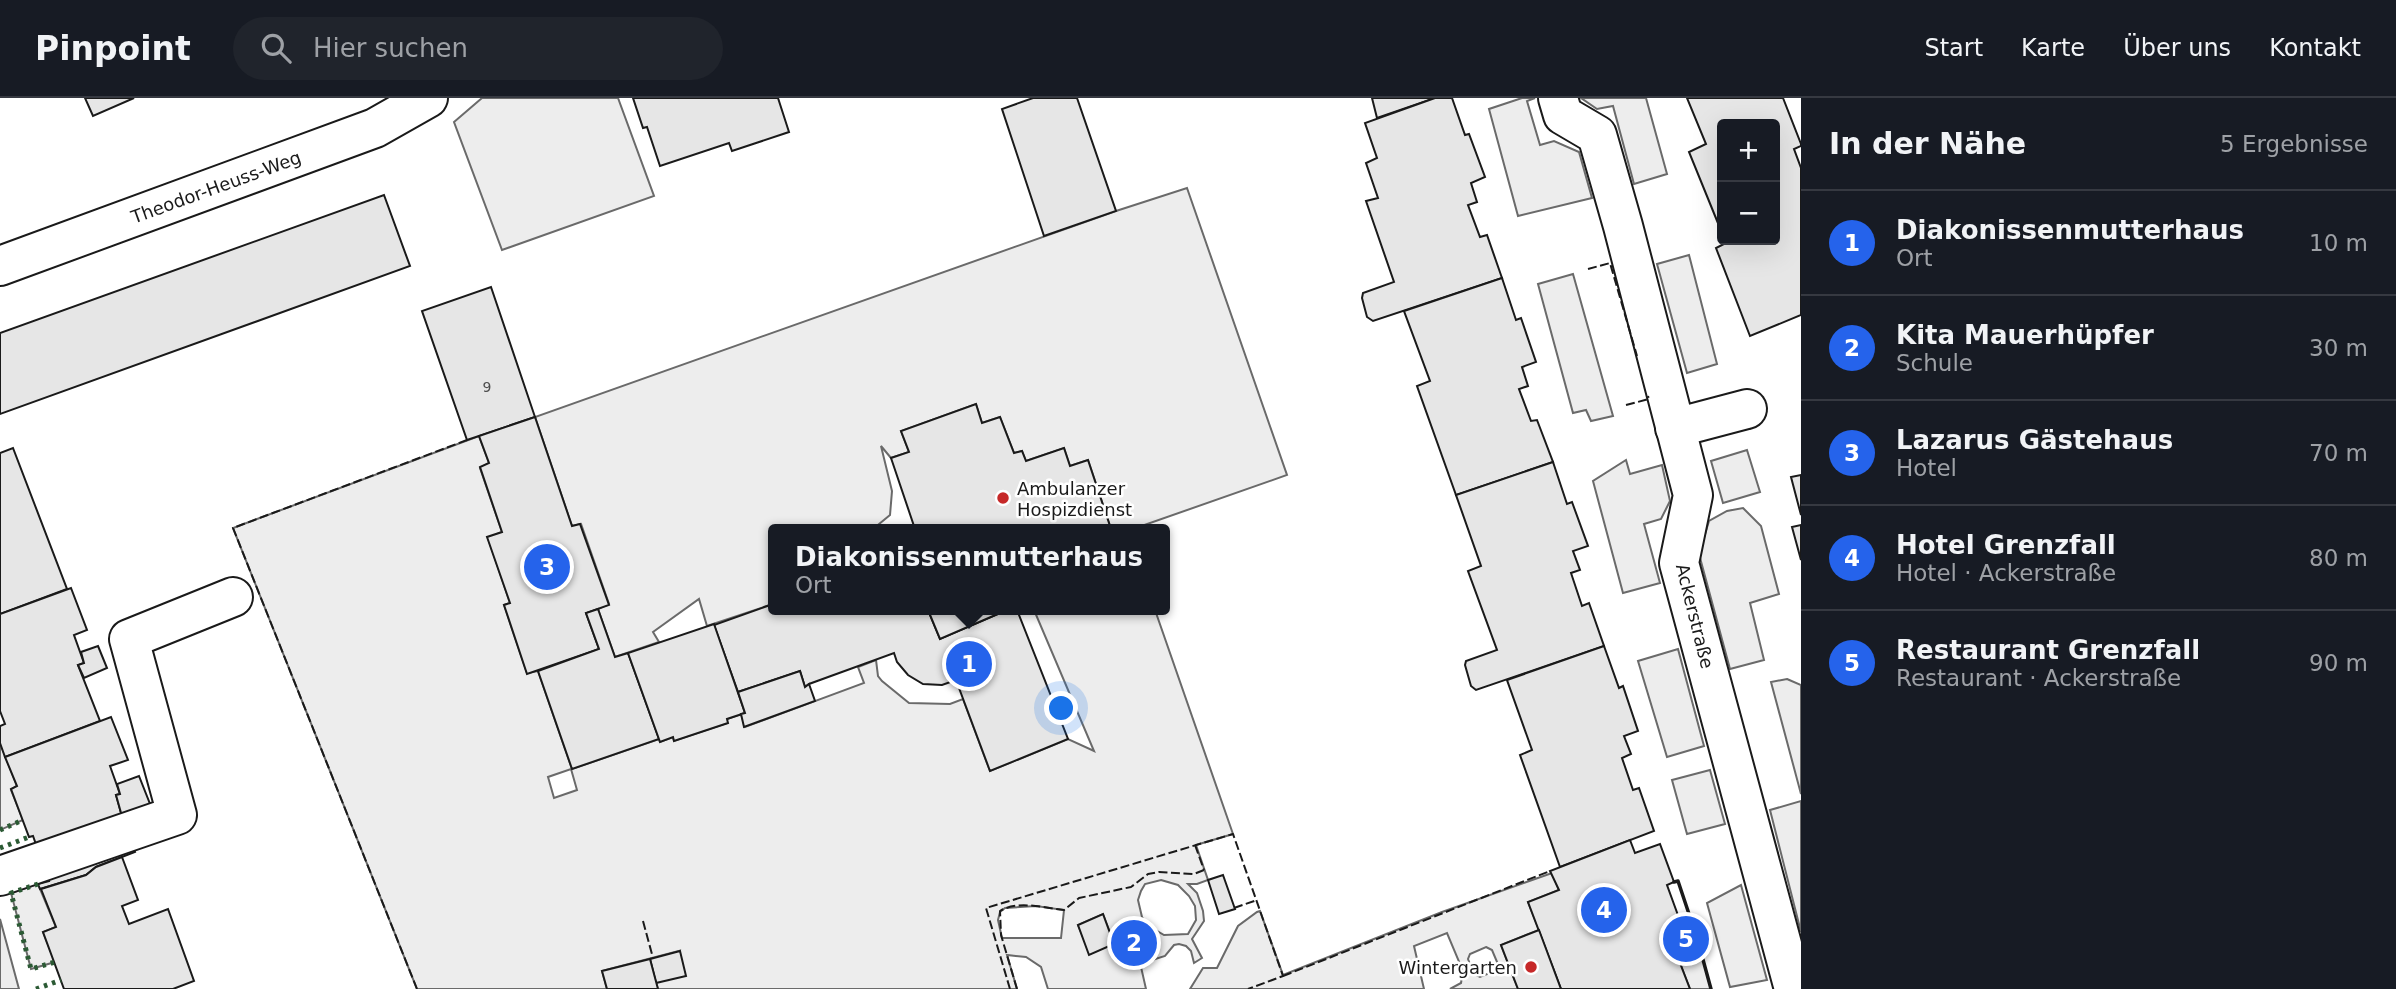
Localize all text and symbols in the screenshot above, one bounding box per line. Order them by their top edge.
search box [233,17,723,80]
text: Pinpoint [35,29,191,68]
icon: search [257,29,295,67]
text: Hier suchen [313,33,468,63]
text: Start [1924,34,1983,62]
text: Karte [2021,34,2085,62]
text: Über uns [2123,34,2231,62]
text: Kontakt [2269,34,2361,62]
map controls [1717,119,1780,245]
button: + [1717,119,1780,182]
text: In der Nähe [1829,126,2026,161]
text: 5 Ergebnisse [2220,131,2368,157]
street label: Theodor-Heuss-Weg [127,146,304,228]
button: − [1717,182,1780,245]
text: Diakonissenmutterhaus [1896,215,2244,245]
text: 1 [1844,230,1860,256]
text: 10 m [2309,230,2368,256]
text: Ort [1896,245,1933,271]
text: Kita Mauerhüpfer [1896,320,2154,350]
text: 2 [1844,335,1860,361]
text: 30 m [2309,335,2368,361]
text: Schule [1896,350,1973,376]
house number: 9 [483,379,491,395]
text: Lazarus Gästehaus [1896,425,2173,455]
text: 3 [1844,440,1860,466]
text: 70 m [2309,440,2368,466]
text: Hotel [1896,455,1957,481]
place label: Ambulanzer Hospizdienst [1017,478,1132,520]
marker: Ambulanzer Hospizdienst [995,490,1011,506]
popup [768,524,1170,615]
text: Hotel Grenzfall [1896,530,2116,560]
pin: 3 [524,541,570,593]
text: Diakonissenmutterhaus [795,542,1143,572]
text: 4 [1844,545,1860,571]
text: 80 m [2309,545,2368,571]
text: Hotel · Ackerstraße [1896,560,2116,586]
street label: Ackerstraße [1672,561,1718,671]
text: Ort [795,572,832,598]
text: Restaurant Grenzfall [1896,635,2200,665]
pin: 1 [946,638,992,690]
text: 5 [1844,650,1860,676]
text: 90 m [2309,650,2368,676]
text: Restaurant · Ackerstraße [1896,665,2181,691]
your location [1044,691,1078,725]
pin: 4 [1581,884,1627,936]
pin: 5 [1663,913,1709,965]
pin: 2 [1111,917,1157,969]
place label: Wintergarten [1399,957,1517,978]
marker: Wintergarten [1523,959,1539,975]

